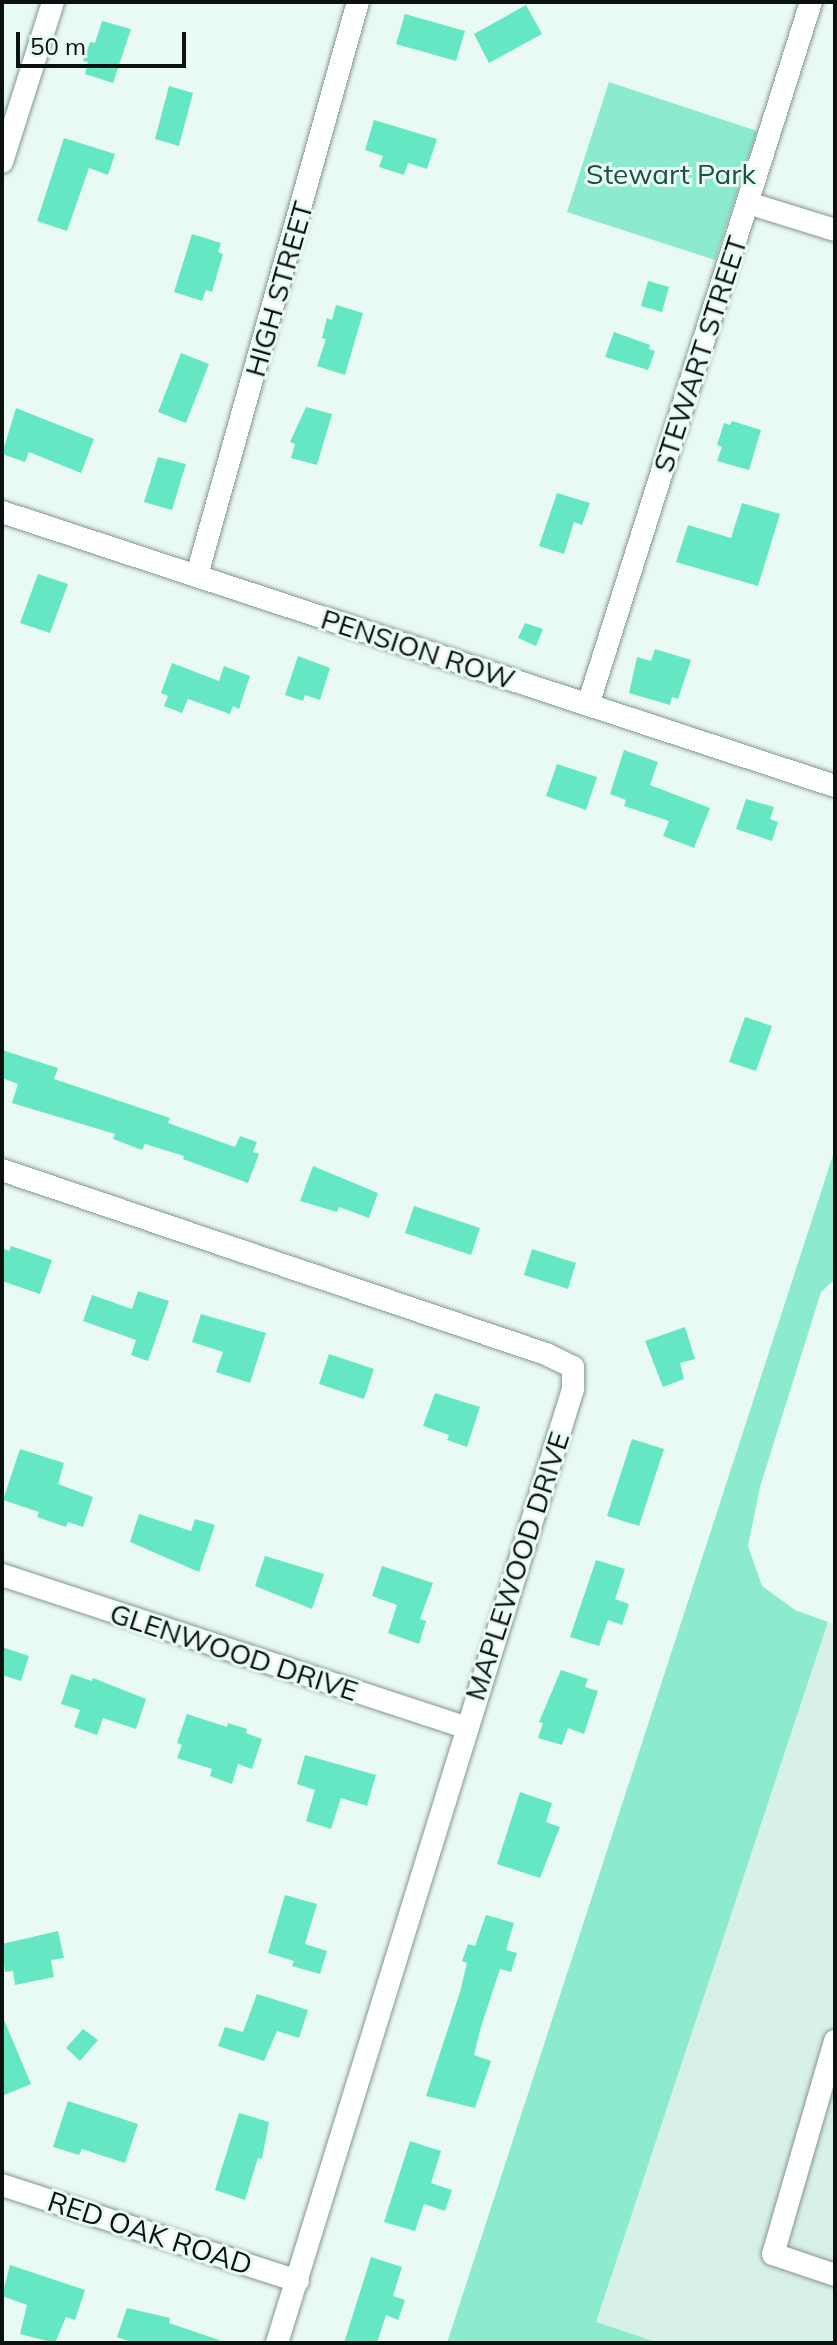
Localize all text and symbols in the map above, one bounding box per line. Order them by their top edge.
scale bar [20,16,190,66]
text: 50 m [30,31,86,61]
park label: Stewart Park [586,157,756,191]
street label: HIGH STREET [238,198,320,380]
street label: STEWART STREET [646,232,754,476]
street label: PENSION ROW [317,602,519,696]
street label: MAPLEWOOD DRIVE [458,1428,576,1704]
street label: GLENWOOD DRIVE [106,1596,362,1708]
street label: RED OAK ROAD [44,2184,256,2282]

